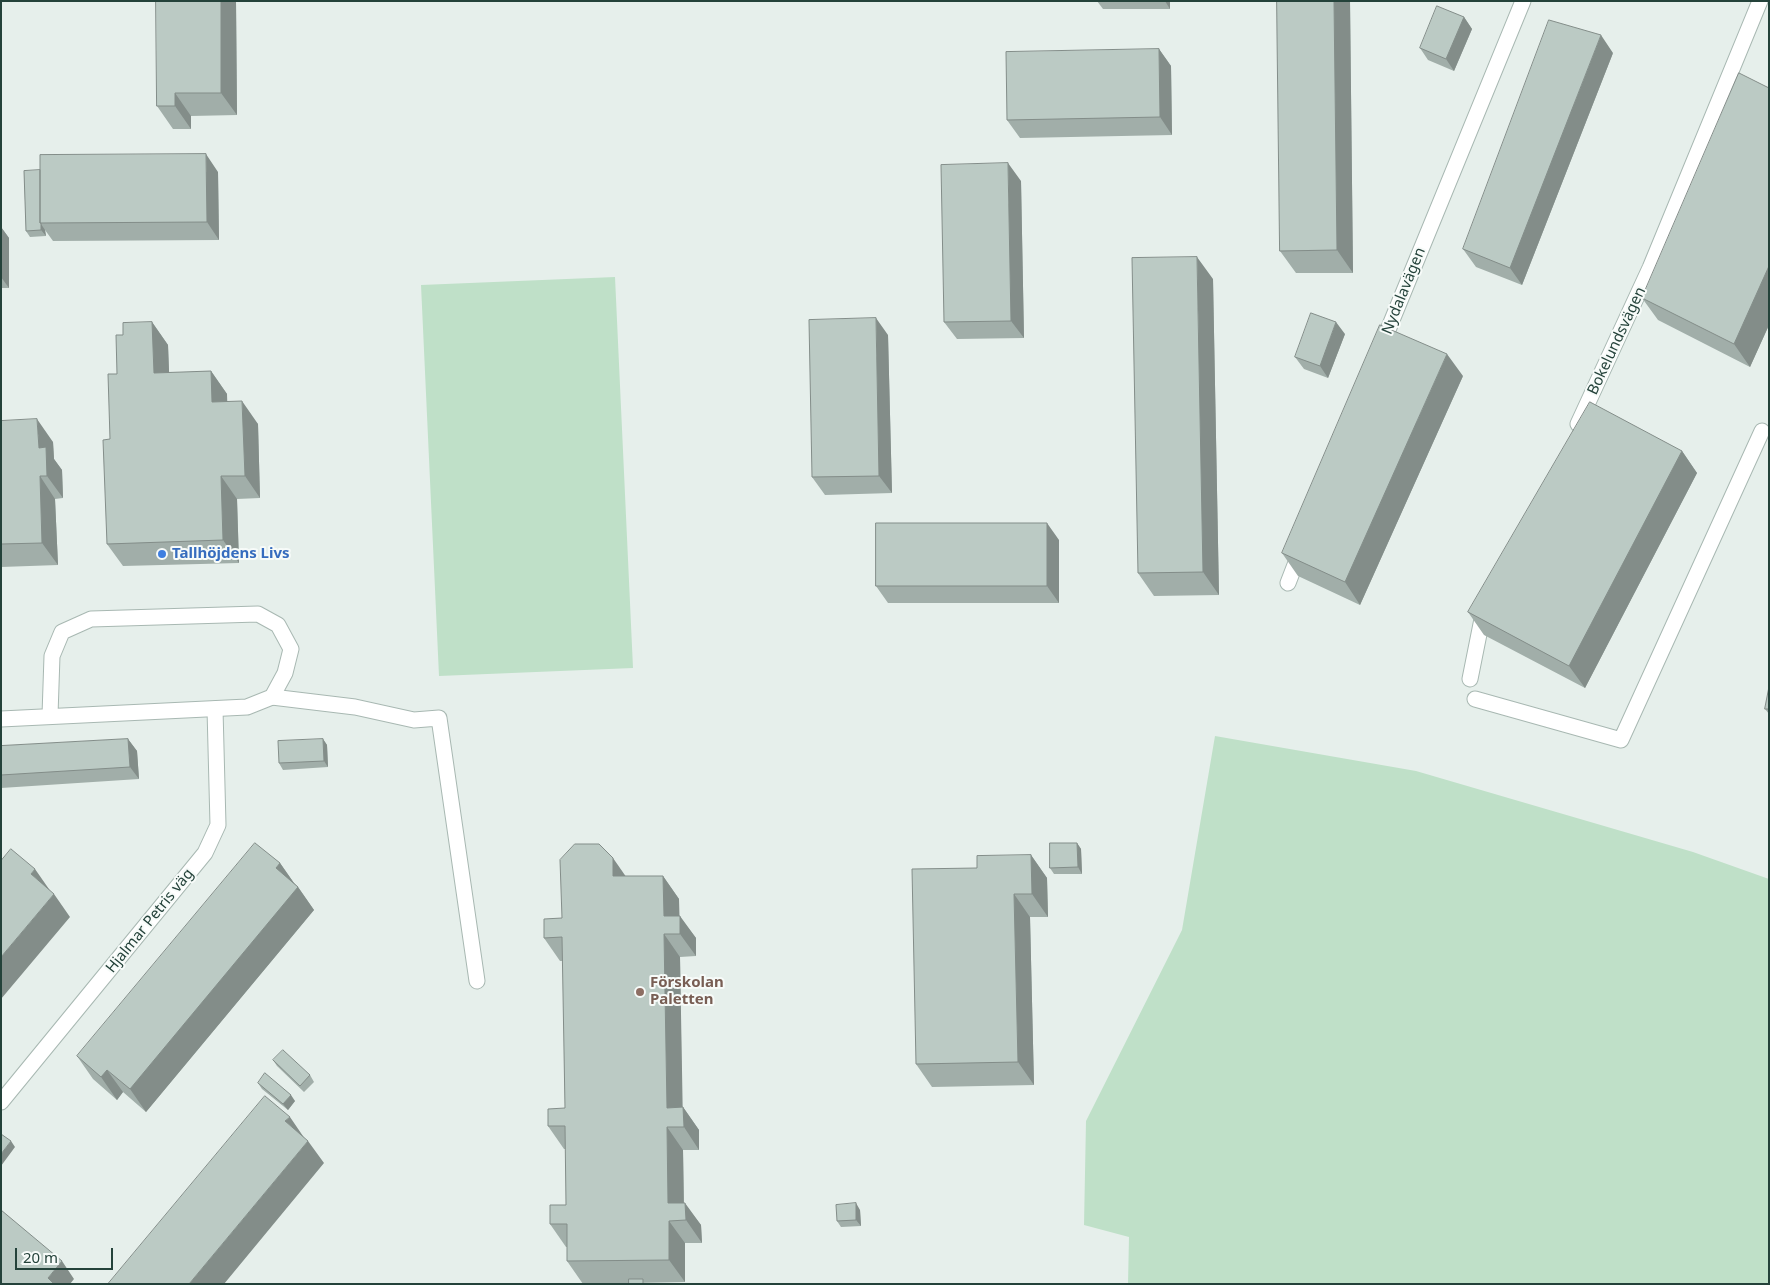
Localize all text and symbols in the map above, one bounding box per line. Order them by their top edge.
street label: Nydalavägen [1378,245,1430,337]
street label: Bokelundsvägen [1584,284,1650,398]
place label: Tallhöjdens Livs [172,545,290,563]
marker: Tallhöjdens Livs [156,548,168,560]
street label: Hjalmar Petris väg [102,865,198,977]
place label: Förskolan Paletten [650,974,724,1009]
marker: Förskolan Paletten [634,986,646,998]
scale bar [18,1238,115,1270]
text: 20 m [23,1247,58,1267]

